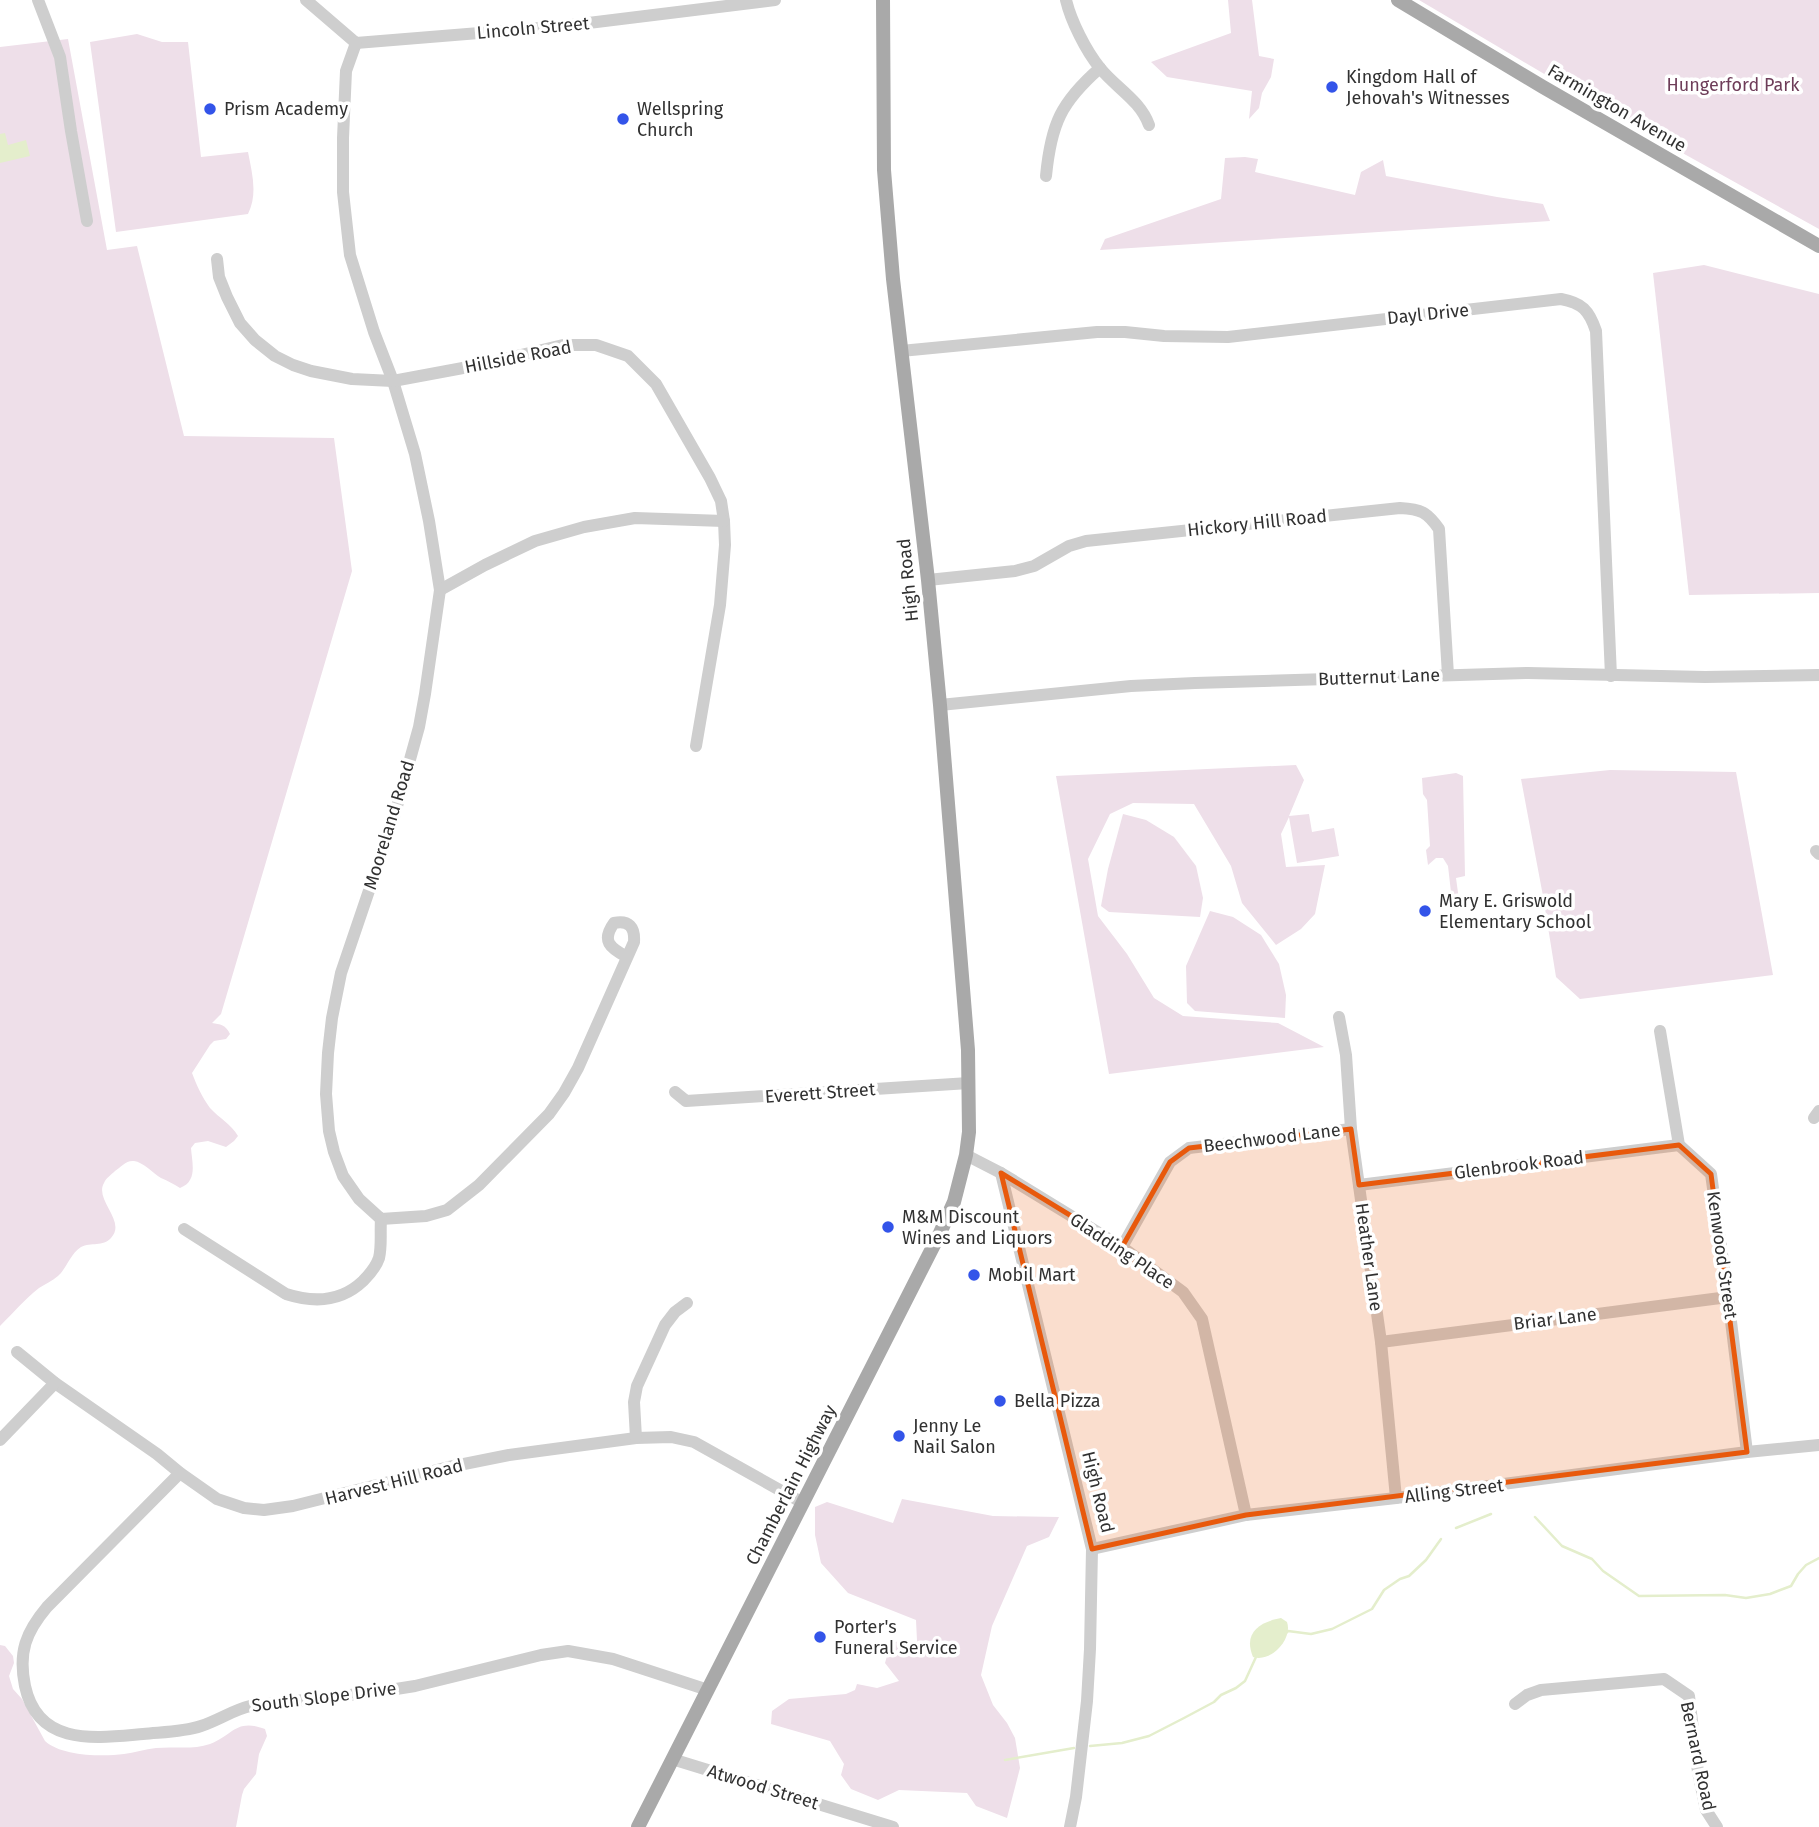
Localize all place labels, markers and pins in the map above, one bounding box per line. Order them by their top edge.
place label: Kingdom Hall of Jehovah's Witnesses [1346,66,1510,109]
marker: Kingdom Hall of Jehovah's Witnesses [1324,79,1340,95]
place label: Prism Academy [224,98,348,120]
place label: Wellspring Church [637,98,724,141]
marker: Prism Academy [202,101,218,117]
marker: Wellspring Church [615,111,631,127]
place label: Mary E. Griswold Elementary School [1439,890,1591,933]
marker: Mary E. Griswold Elementary School [1417,903,1433,919]
place label: M&M Discount Wines and Liquors [902,1206,1052,1249]
marker: M&M Discount Wines and Liquors [880,1219,896,1235]
place label: Mobil Mart [988,1264,1076,1286]
marker: Mobil Mart [966,1267,982,1283]
place label: Bella Pizza [1014,1390,1101,1412]
marker: Bella Pizza [992,1393,1008,1409]
place label: Jenny Le Nail Salon [913,1415,996,1458]
marker: Jenny Le Nail Salon [891,1428,907,1444]
place label: Porter's Funeral Service [834,1616,958,1659]
marker: Porter's Funeral Service [812,1629,828,1645]

